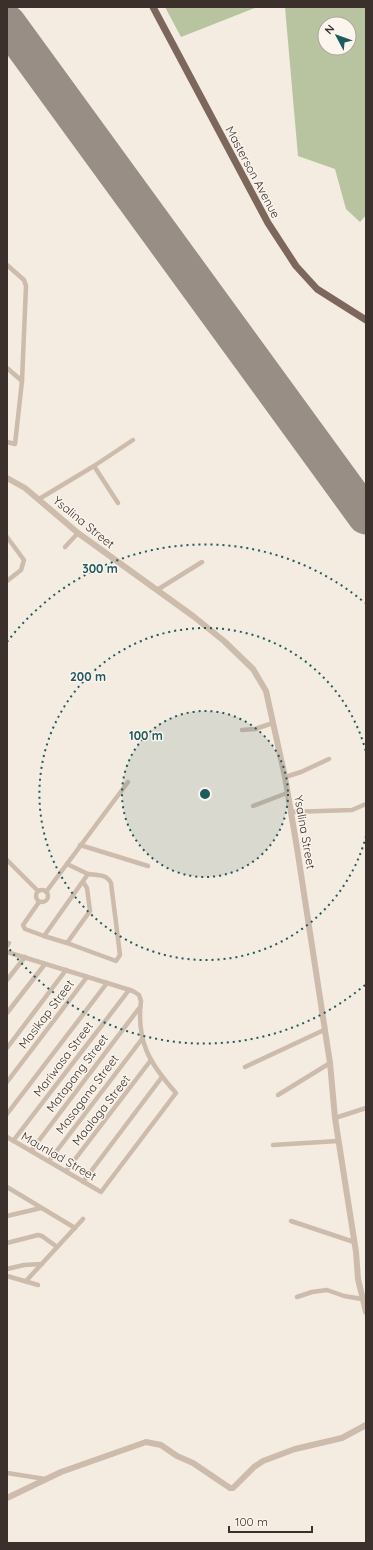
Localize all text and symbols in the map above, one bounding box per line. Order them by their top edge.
north arrow [317,16,357,56]
text: N [322,22,337,37]
street label: Masterson Avenue [222,123,284,221]
street label: Ysalina Street [50,493,118,551]
text: 300 m [82,561,118,576]
text: 200 m [70,669,106,684]
text: 100 m [129,728,163,743]
centre of rings [198,787,212,801]
street label: Ysalina Street [291,794,319,870]
street label: Masikap Street [15,977,77,1051]
street label: Mariwasa Street [30,1019,96,1099]
street label: Matapang Street [43,1031,111,1115]
street label: Masagana Street [52,1051,122,1137]
street label: Maalaga Street [69,1072,133,1148]
street label: Maunlad Street [19,1128,99,1184]
scale bar [229,1508,312,1534]
text: 100 m [235,1514,268,1529]

